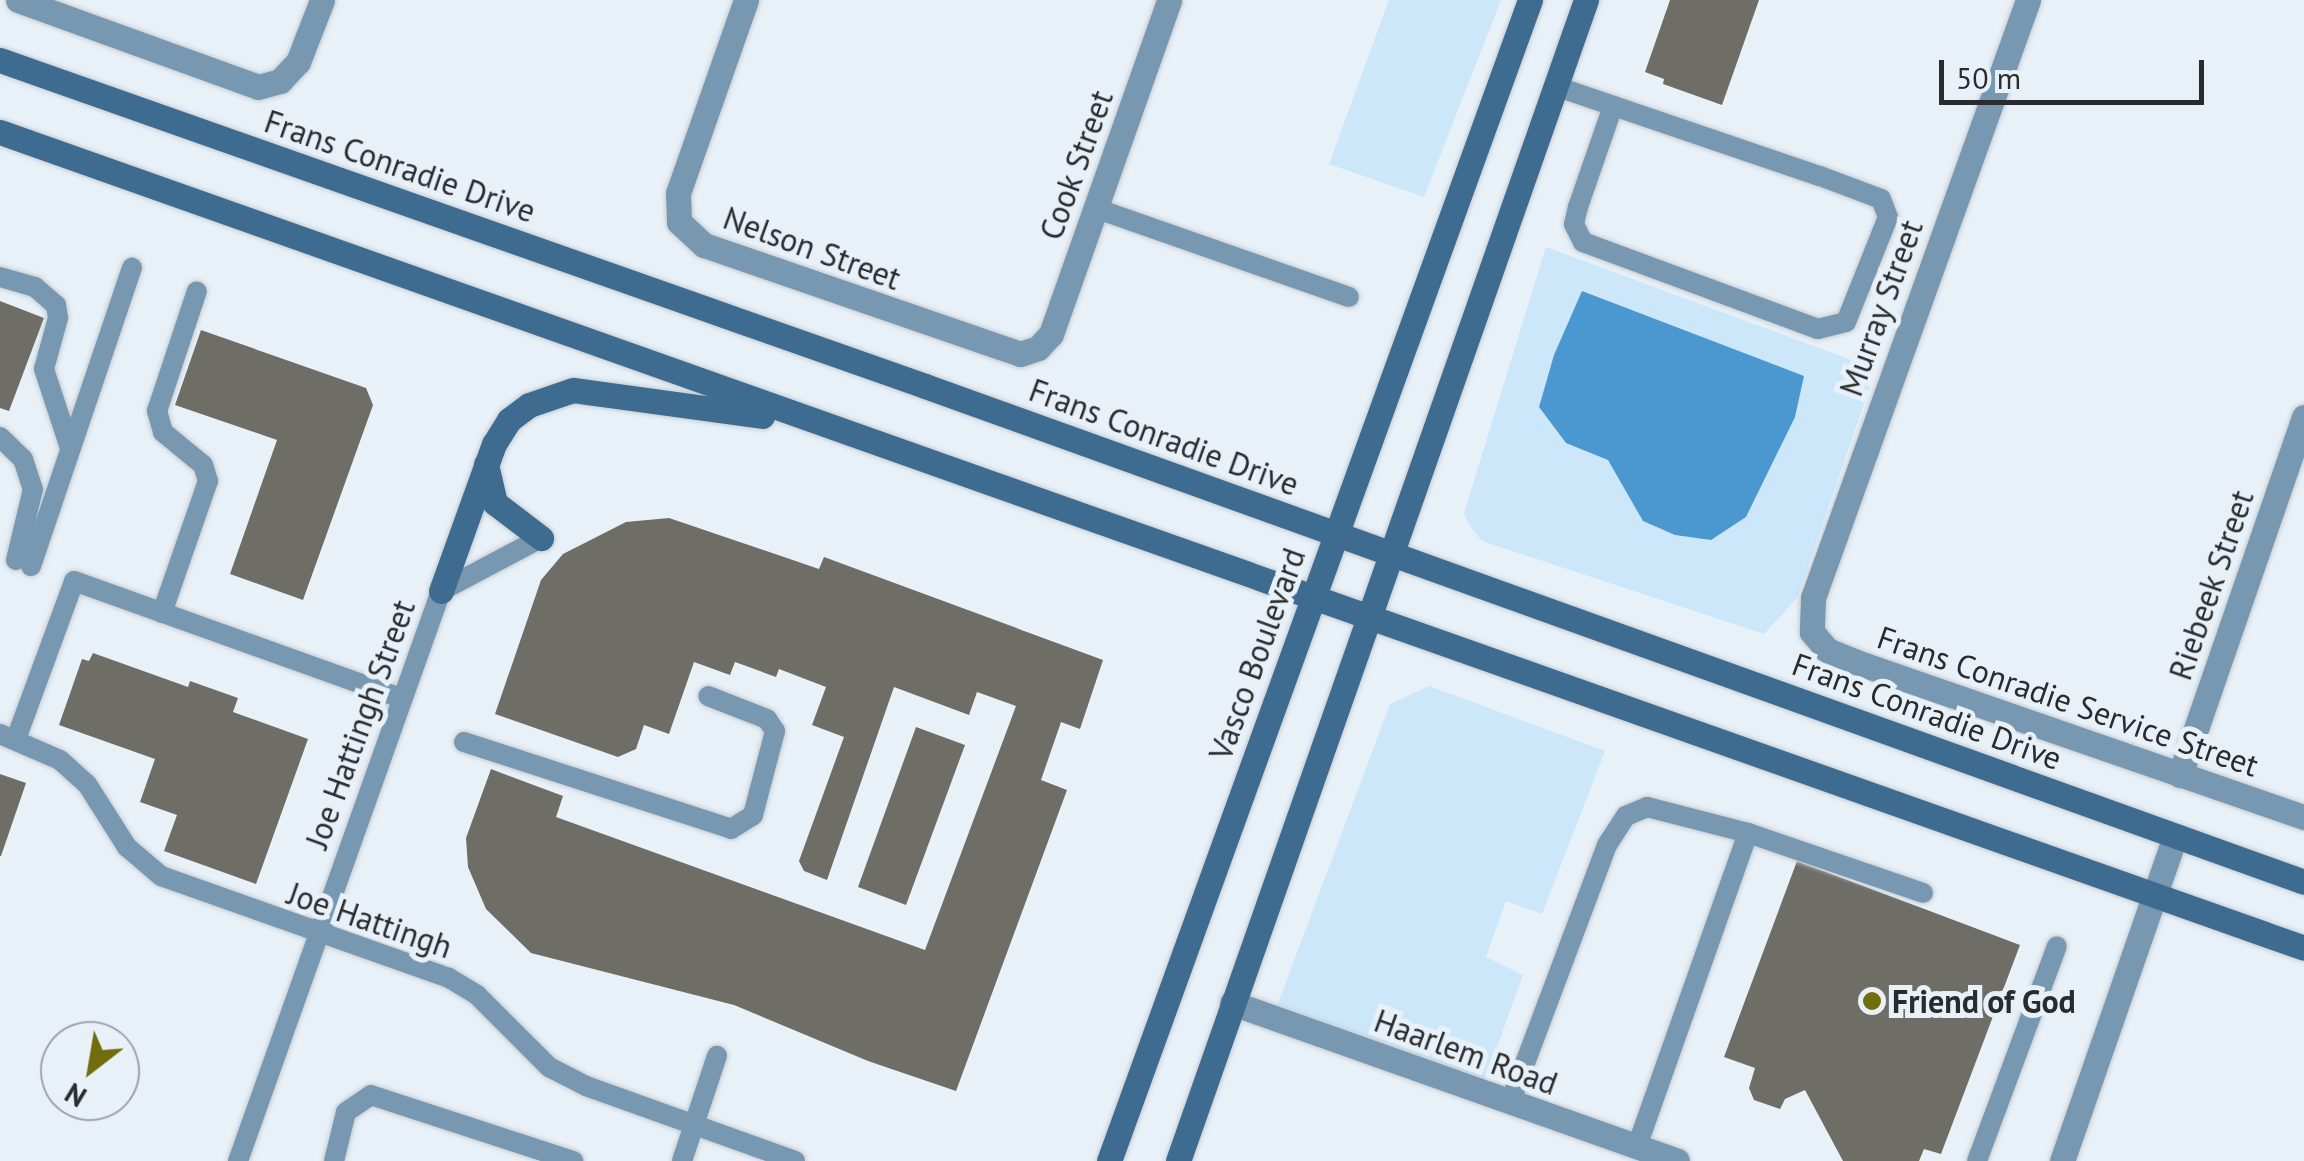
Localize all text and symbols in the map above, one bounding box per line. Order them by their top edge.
scale bar [1944,40,2209,102]
text: 50 m [1956,58,2021,97]
street label: Cook Street [1031,85,1121,245]
street label: Frans Conradie Drive [260,102,540,230]
street label: Nelson Street [718,198,906,298]
street label: Murray Street [1831,214,1931,402]
street label: Frans Conradie Drive [1024,370,1304,504]
street label: Riebeek Street [2160,485,2262,685]
street label: Vasco Boulevard [1201,543,1313,765]
street label: Joe Hattingh Street [297,595,423,853]
street label: Frans Conradie Service Street [1872,618,2264,784]
street label: Frans Conradie Drive [1787,644,2067,778]
street label: Joe Hattingh [283,874,457,966]
place label: Friend of God [1892,982,2076,1020]
marker: Friend of God [1861,990,1883,1012]
street label: Haarlem Road [1369,1001,1563,1103]
north arrow [40,1021,140,1121]
text: N [58,1075,93,1116]

